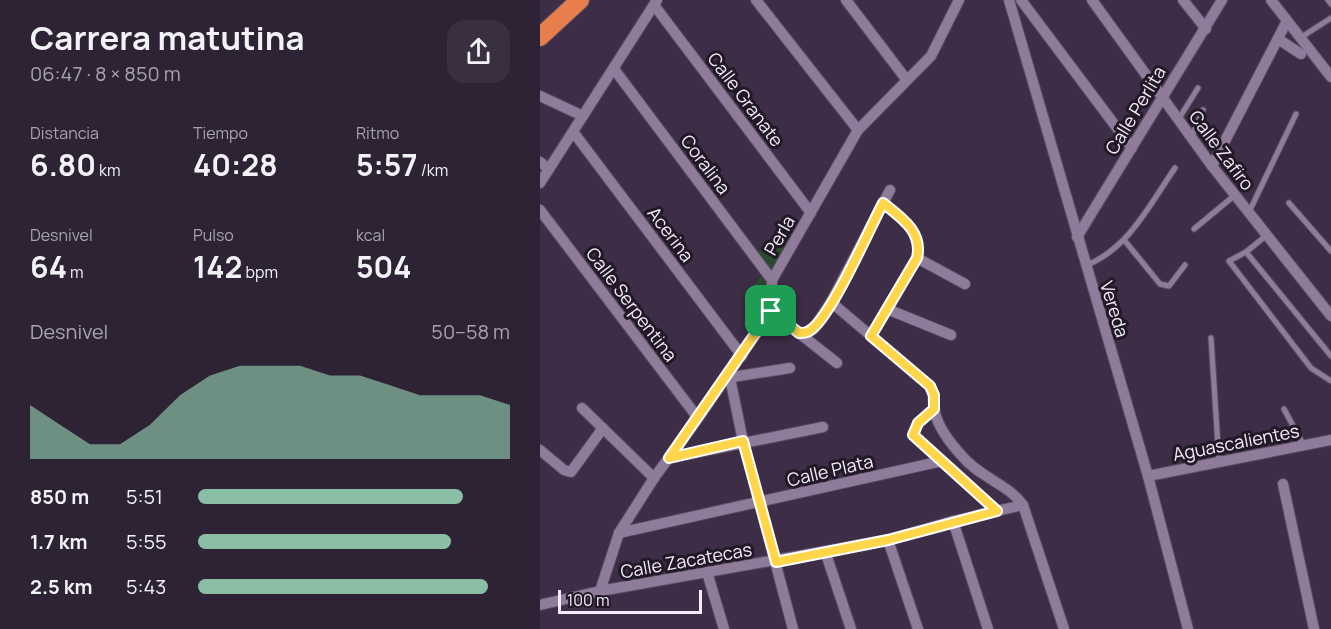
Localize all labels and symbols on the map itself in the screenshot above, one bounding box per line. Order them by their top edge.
street label: Calle Granate [703,47,789,151]
street label: Calle Perlita [1099,61,1171,159]
street label: Calle Zafiro [1184,105,1260,195]
street label: Coralina [676,129,736,199]
street label: Acerina [642,202,700,266]
street label: Perla [758,211,800,259]
street label: Calle Serpentina [581,242,683,366]
street label: Vereda [1095,278,1135,340]
pin [745,285,796,336]
street label: Aguascalientes [1171,418,1301,466]
street label: Calle Plata [785,448,875,492]
street label: Calle Zacatecas [618,537,754,583]
scale bar [558,587,702,614]

